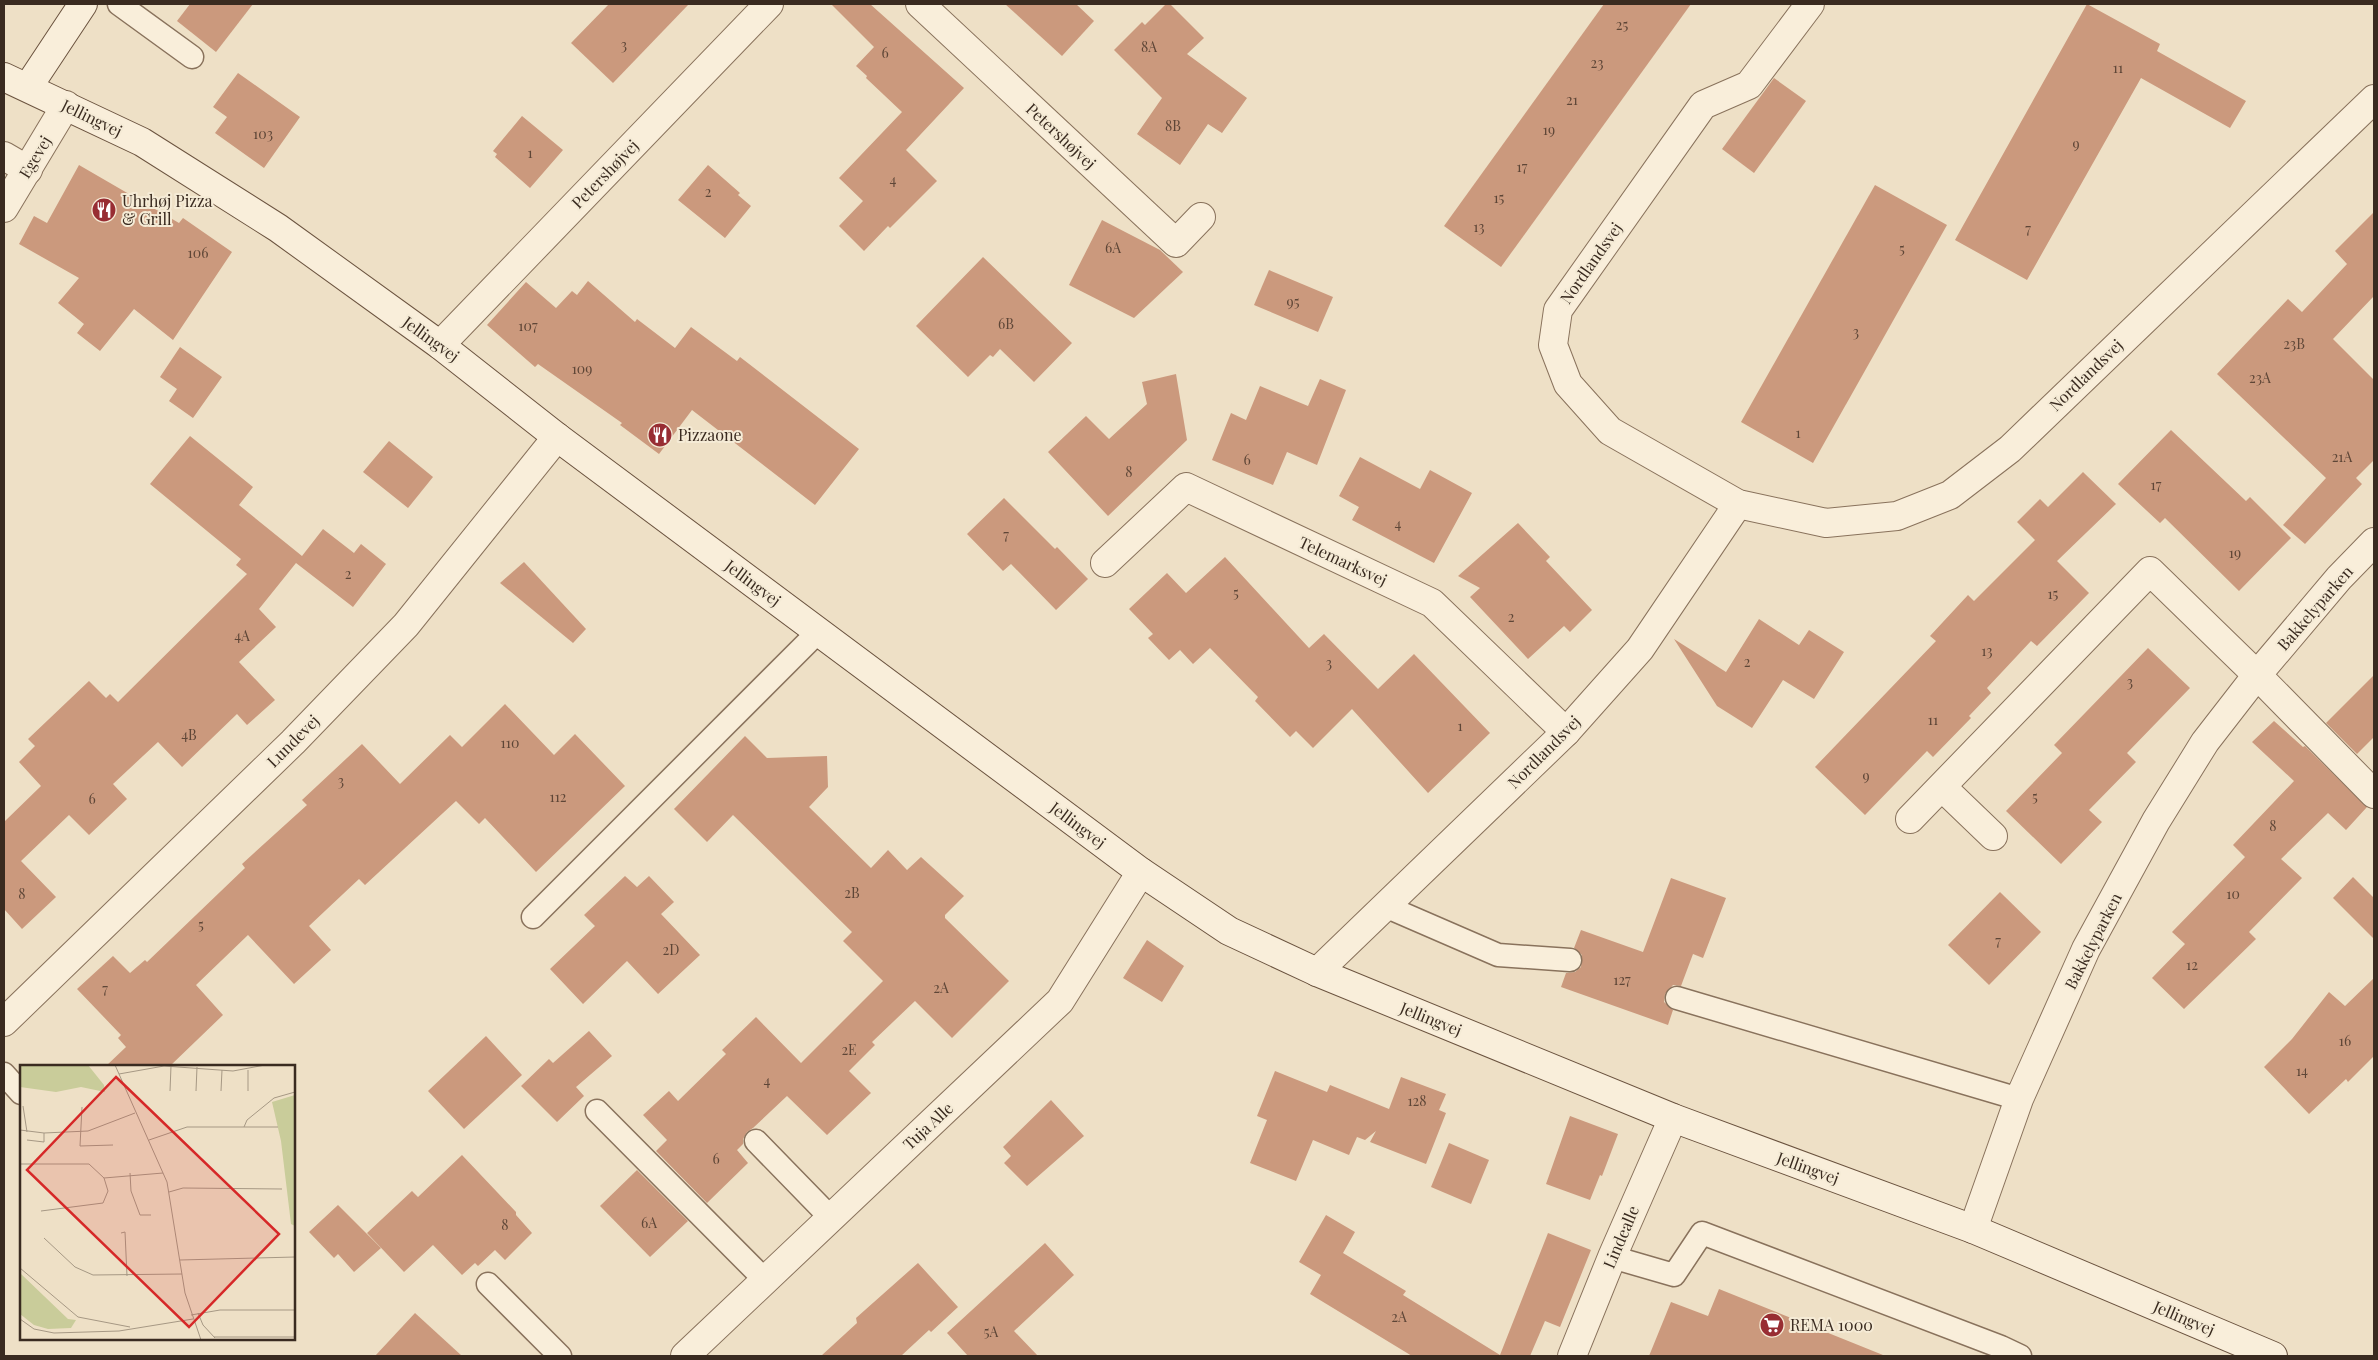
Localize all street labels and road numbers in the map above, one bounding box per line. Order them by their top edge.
street label: Jellingvej [58,94,126,141]
street label: Petershøjvej [1022,98,1101,173]
street label: Egevej [14,132,55,182]
street label: Petershøjvej [567,135,643,213]
street label: Nordlandsvej [1555,218,1626,307]
street label: Jellingvej [398,311,464,366]
street label: Nordlandsvej [2044,334,2127,415]
street label: Telemarksvej [1296,531,1391,590]
street label: Jellingvej [720,554,785,610]
street label: Bakkelyparken [2272,561,2357,654]
street label: Lundevej [262,710,323,771]
street label: Nordlandsvej [1503,711,1584,792]
street label: Jellingvej [1045,796,1110,852]
street label: Bakkelyparken [2059,889,2126,993]
street label: Jellingvej [1396,996,1465,1040]
street label: Tuja Alle [898,1097,957,1154]
street label: Jellingvej [1773,1146,1842,1188]
street label: Lindealle [1598,1202,1643,1271]
street label: Jellingvej [2149,1295,2218,1340]

